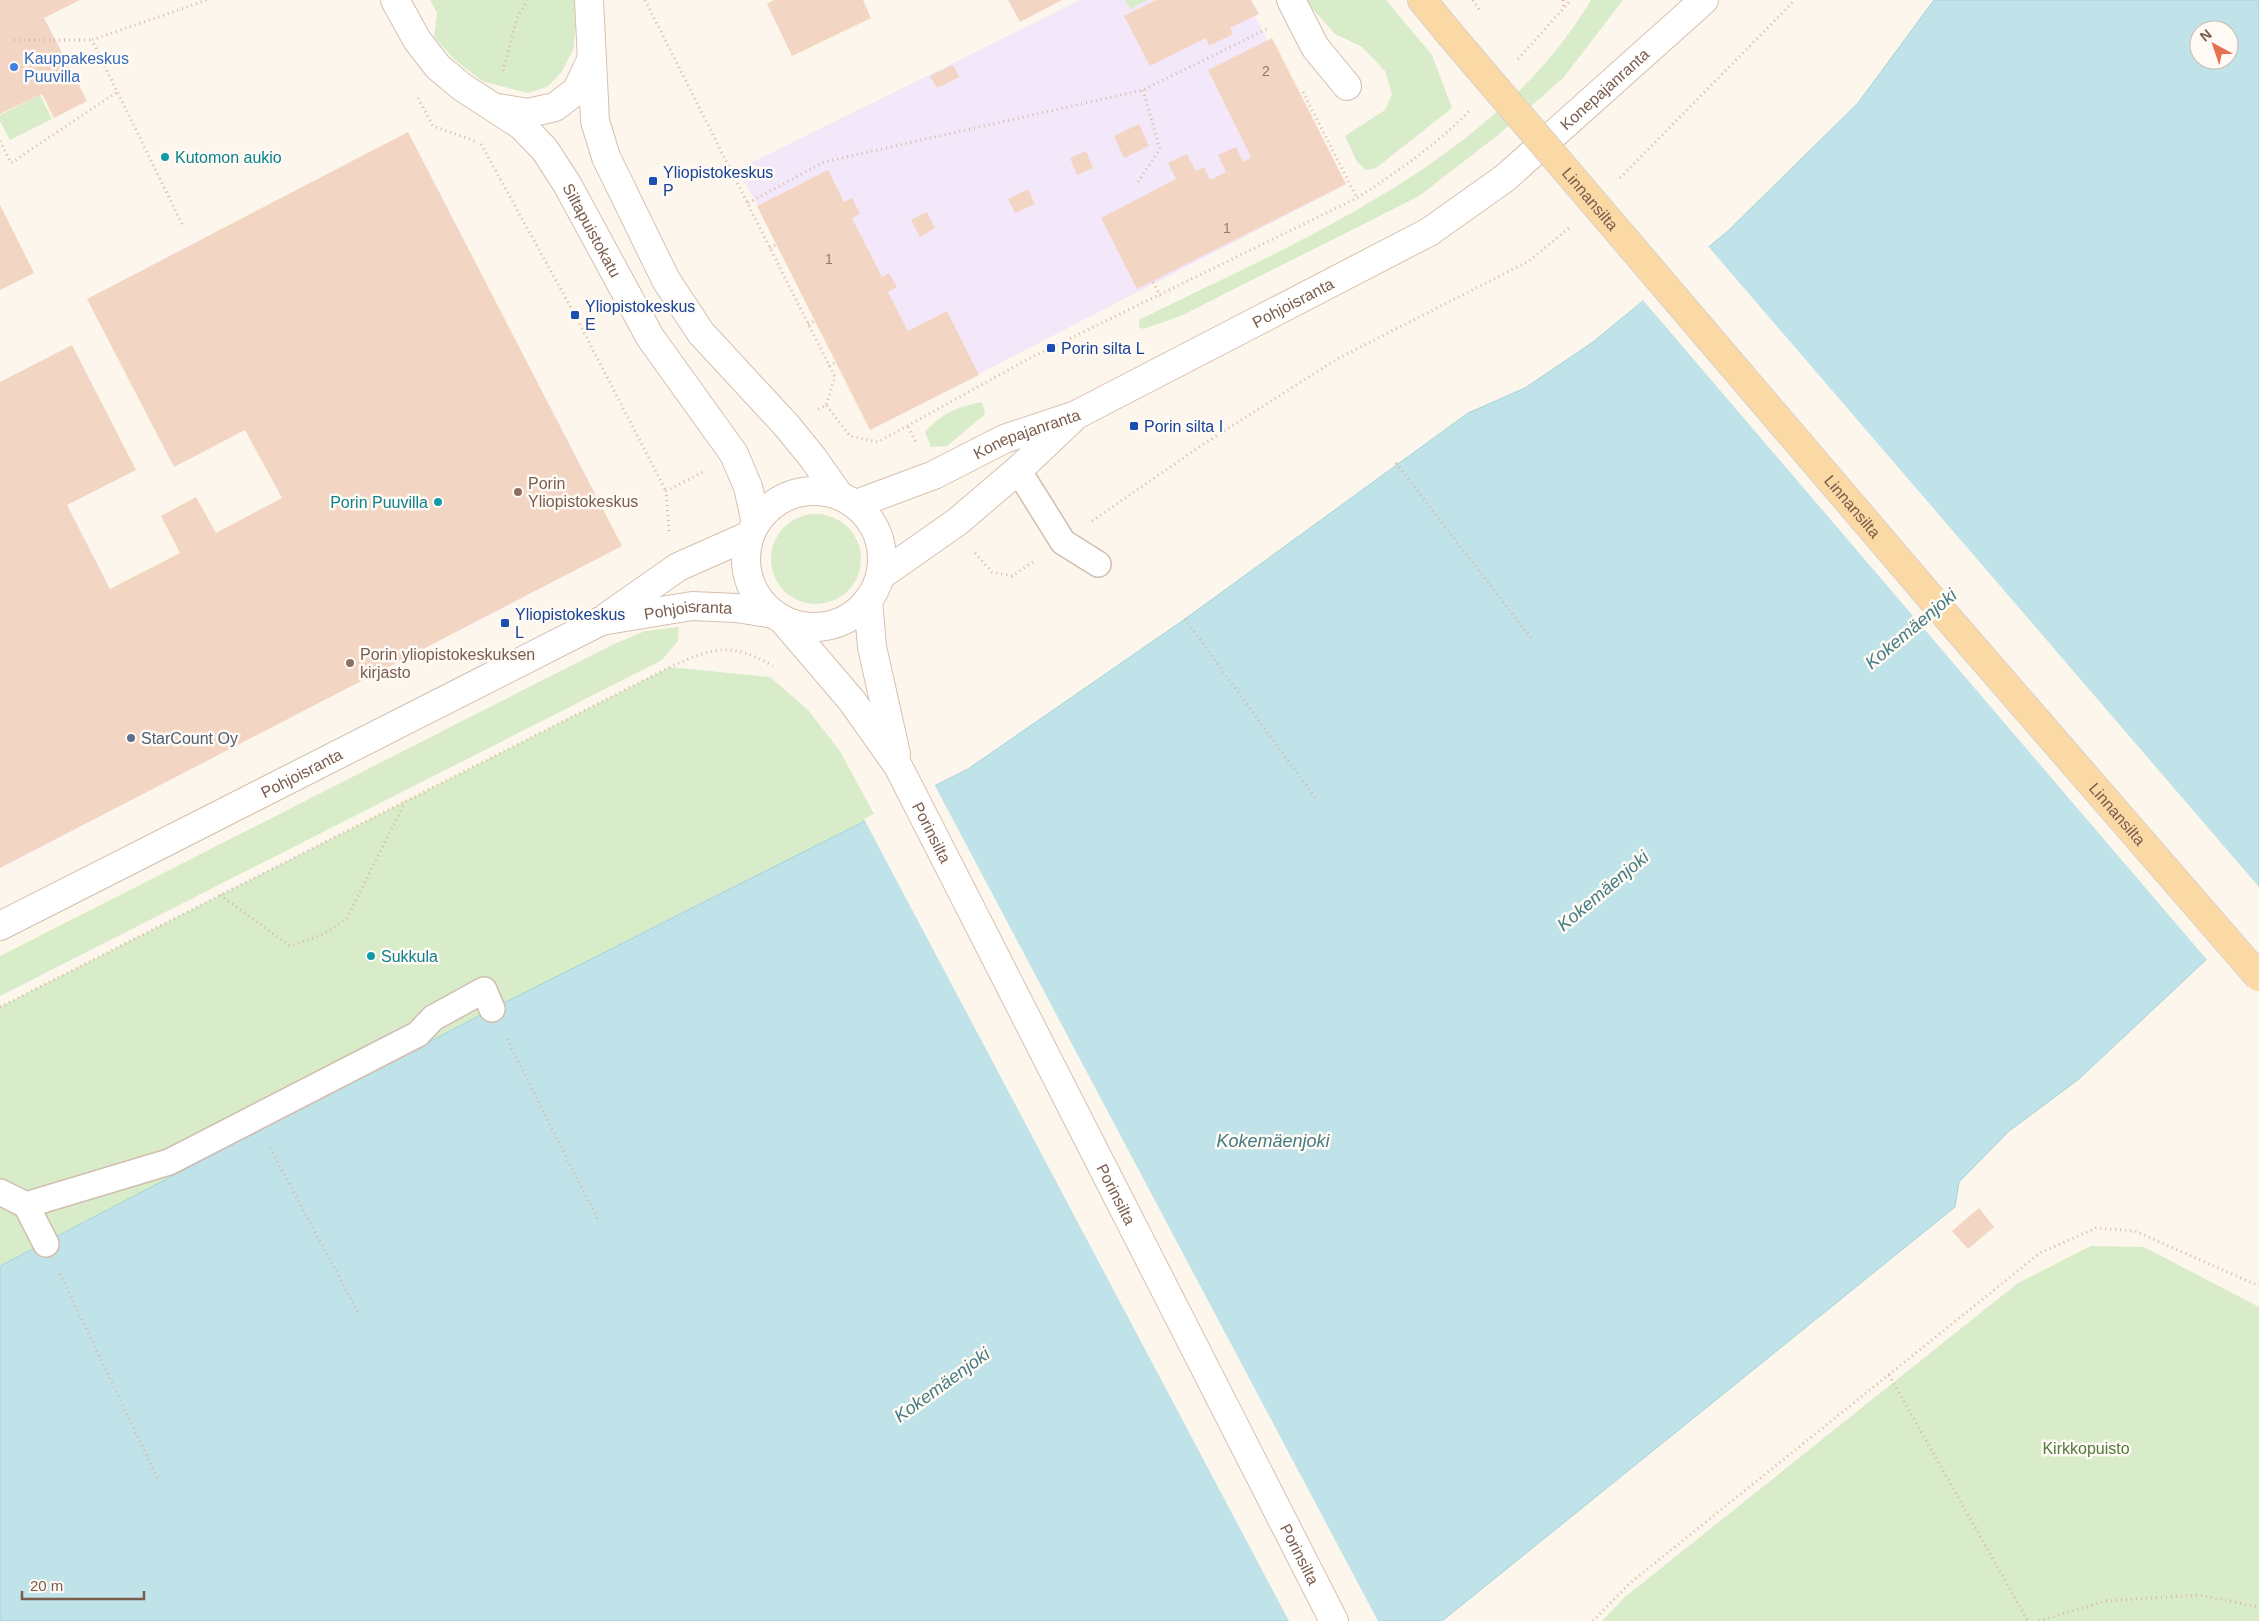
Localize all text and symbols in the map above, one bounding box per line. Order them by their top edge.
north arrow [2189,20,2239,70]
text: N [2197,26,2215,44]
street label: Konepajanranta [1557,45,1653,134]
place label: Kauppakeskus Puuvilla [24,50,129,85]
marker: Kauppakeskus Puuvilla [8,61,20,73]
house number: 2 [1262,63,1270,79]
place label: Kutomon aukio [175,149,282,166]
marker: Kutomon aukio [159,151,171,163]
place label: Yliopistokeskus P [663,164,773,199]
street label: Linnansilta [1559,165,1621,234]
marker: Yliopistokeskus P [647,175,659,187]
street label: Siltapuistokatu [559,181,624,280]
house number: 1 [1223,220,1231,236]
house number: 1 [825,251,833,267]
street label: Pohjoisranta [1250,275,1337,331]
place label: Yliopistokeskus E [585,298,695,333]
marker: Yliopistokeskus E [569,309,581,321]
place label: Porin silta L [1061,340,1145,357]
marker: Porin silta L [1045,342,1057,354]
street label: Konepajanranta [971,406,1082,462]
place label: Porin silta I [1144,418,1223,435]
marker: Porin silta I [1128,420,1140,432]
street label: Linnansilta [1821,472,1884,541]
place label: Porin Yliopistokeskus [528,475,638,510]
marker: Porin Yliopistokeskus [512,486,524,498]
place label: Porin Puuvilla [330,494,428,511]
marker: Porin Puuvilla [432,496,444,508]
water label: Kokemäenjoki [1861,584,1962,673]
street label: Pohjoisranta [643,597,733,623]
place label: Yliopistokeskus L [515,606,625,641]
marker: Yliopistokeskus L [499,617,511,629]
place label: Porin yliopistokeskuksen kirjasto [360,646,535,681]
marker: Porin yliopistokeskuksen kirjasto [344,657,356,669]
place label: StarCount Oy [141,730,238,747]
marker: StarCount Oy [125,732,137,744]
street label: Pohjoisranta [258,746,345,801]
street label: Linnansilta [2086,780,2149,849]
street label: Porinsilta [909,799,954,866]
water label: Kokemäenjoki [1553,846,1654,935]
place label: Sukkula [381,948,438,965]
marker: Sukkula [365,950,377,962]
water label: Kokemäenjoki [1216,1131,1331,1151]
street label: Porinsilta [1093,1161,1138,1228]
water label: Kokemäenjoki [890,1343,994,1426]
park label: Kirkkopuisto [2042,1440,2130,1457]
street label: Porinsilta [1277,1521,1322,1588]
scale bar [22,1568,145,1600]
text: 20 m [30,1577,63,1594]

